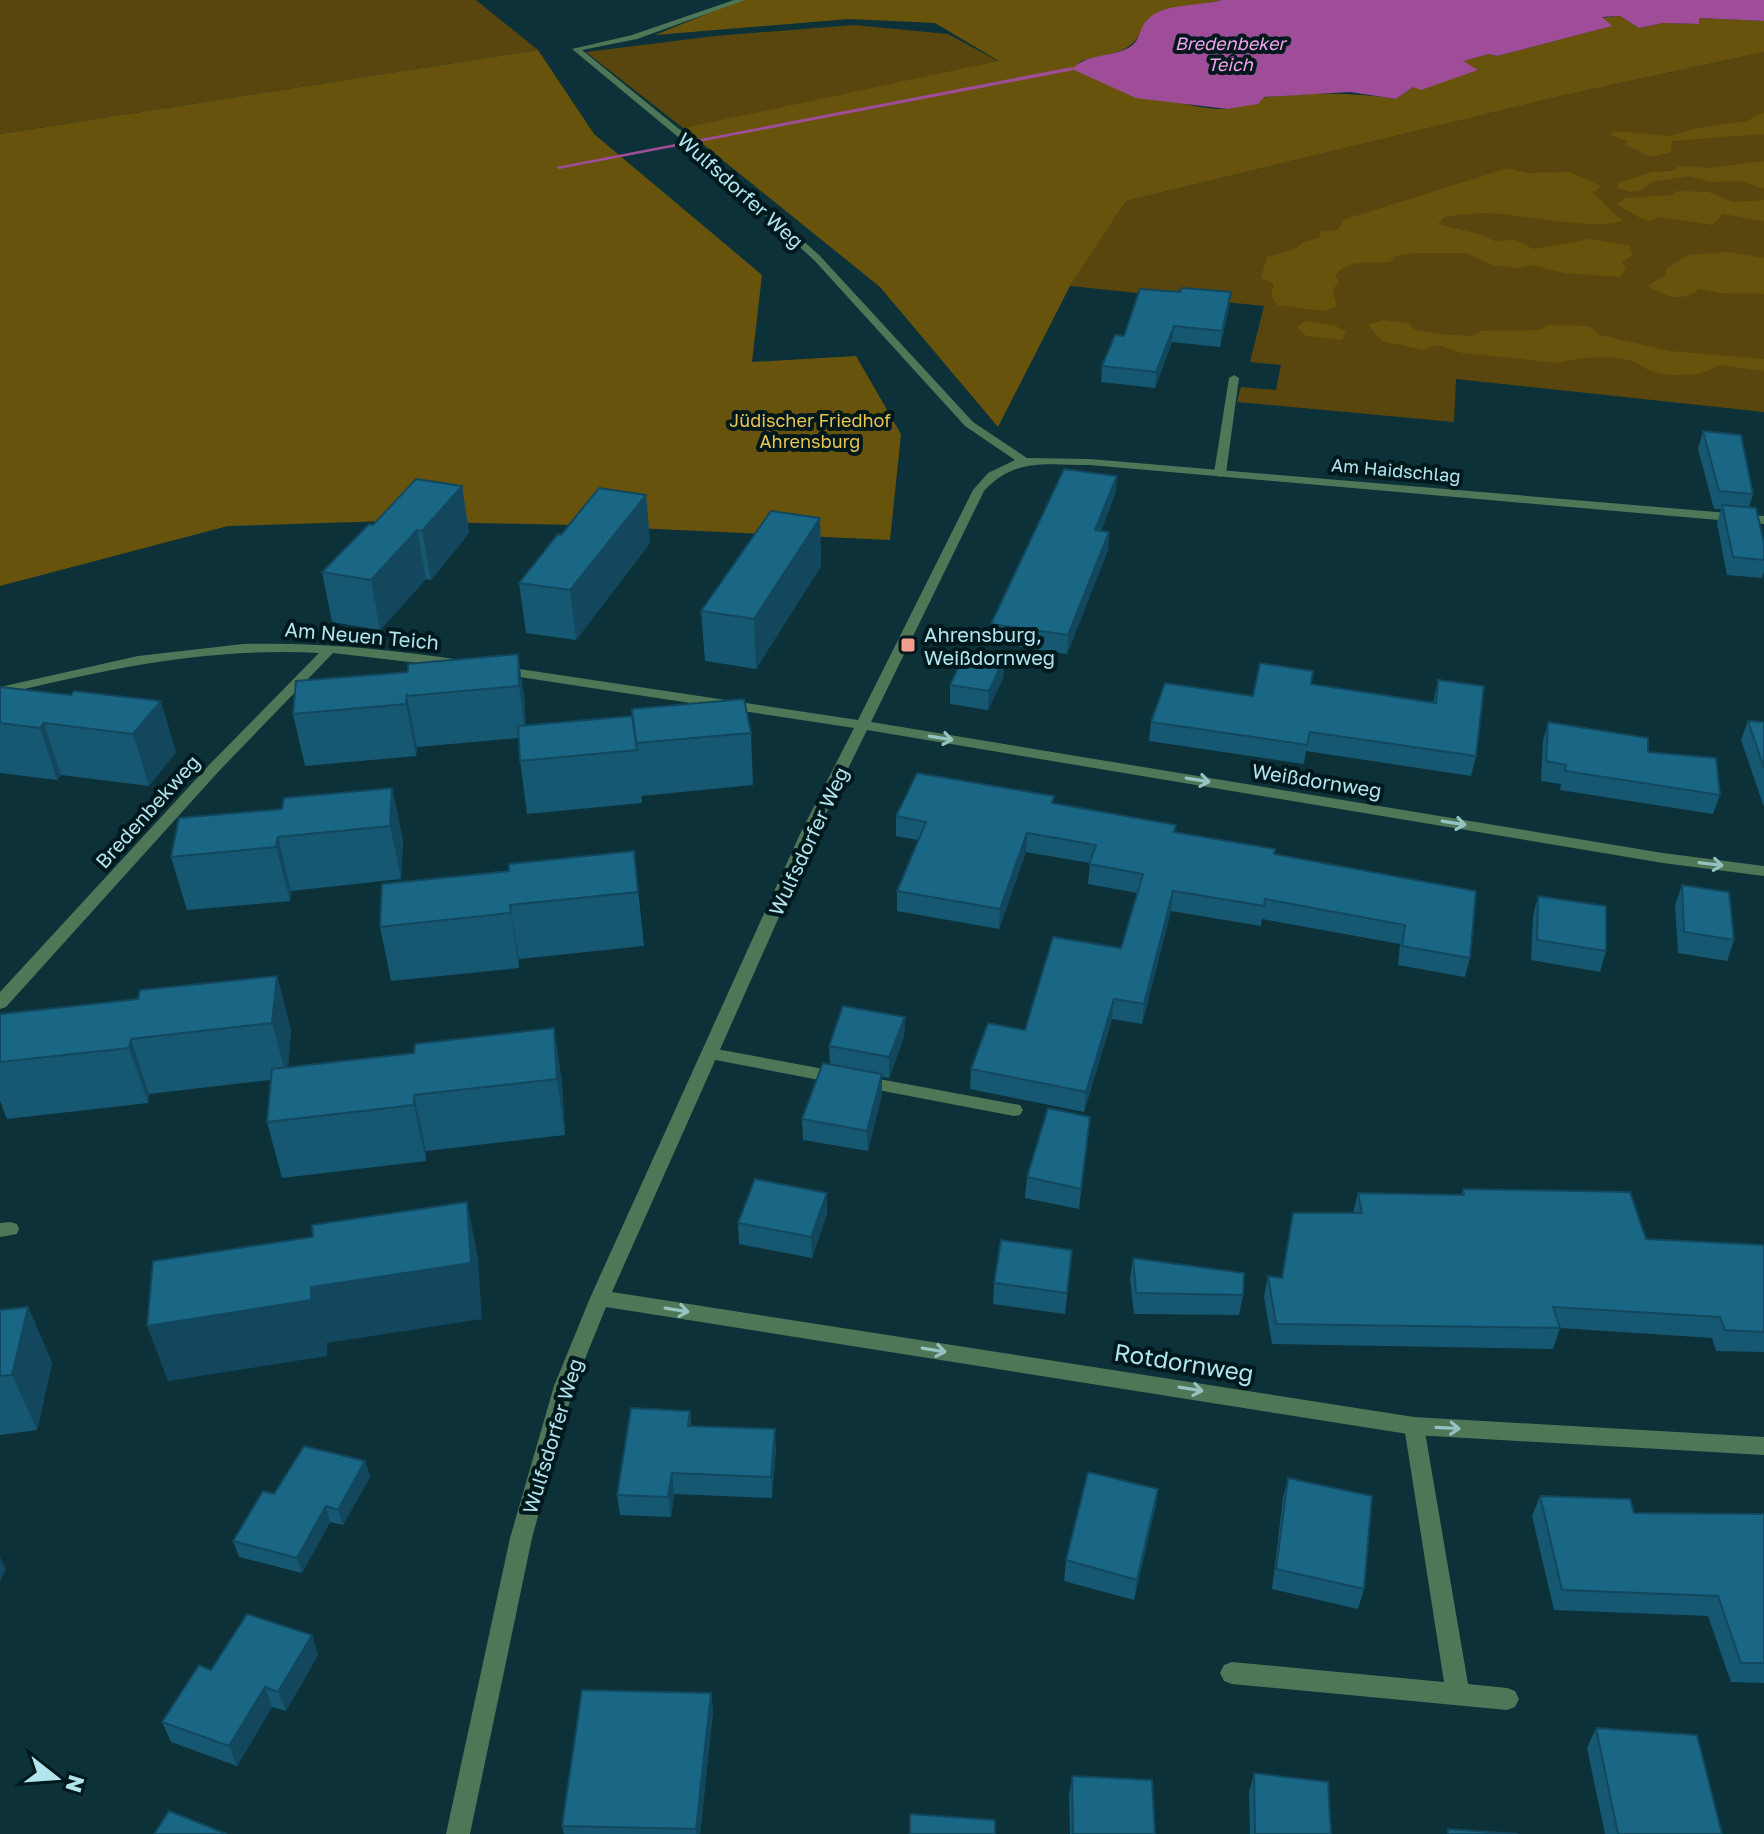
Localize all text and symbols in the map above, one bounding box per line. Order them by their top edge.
water label: Bredenbeker Teich [1175,32,1288,75]
street label: Wulfsdorfer Weg [673,127,809,253]
park label: Jüdischer Friedhof Ahrensburg [729,409,891,452]
street label: Am Haidschlag [1330,453,1462,487]
street label: Am Neuen Teich [284,616,440,654]
place label: Ahrensburg, Weißdornweg [924,622,1055,669]
marker: Ahrensburg, Weißdornweg [899,636,917,654]
one-way arrow [928,731,953,746]
street label: Bredenbekweg [90,749,204,873]
street label: Weißdornweg [1250,758,1384,802]
street label: Wulfsdorfer Weg [763,763,853,919]
one-way arrow [1184,774,1210,789]
one-way arrow [1441,816,1466,831]
one-way arrow [1698,857,1723,872]
one-way arrow [664,1303,689,1318]
street label: Rotdornweg [1112,1337,1256,1387]
one-way arrow [921,1343,946,1358]
street label: Wulfsdorfer Weg [517,1355,587,1517]
one-way arrow [1178,1382,1203,1397]
one-way arrow [1434,1421,1461,1436]
north arrow [16,1738,96,1818]
text: N [60,1772,91,1796]

